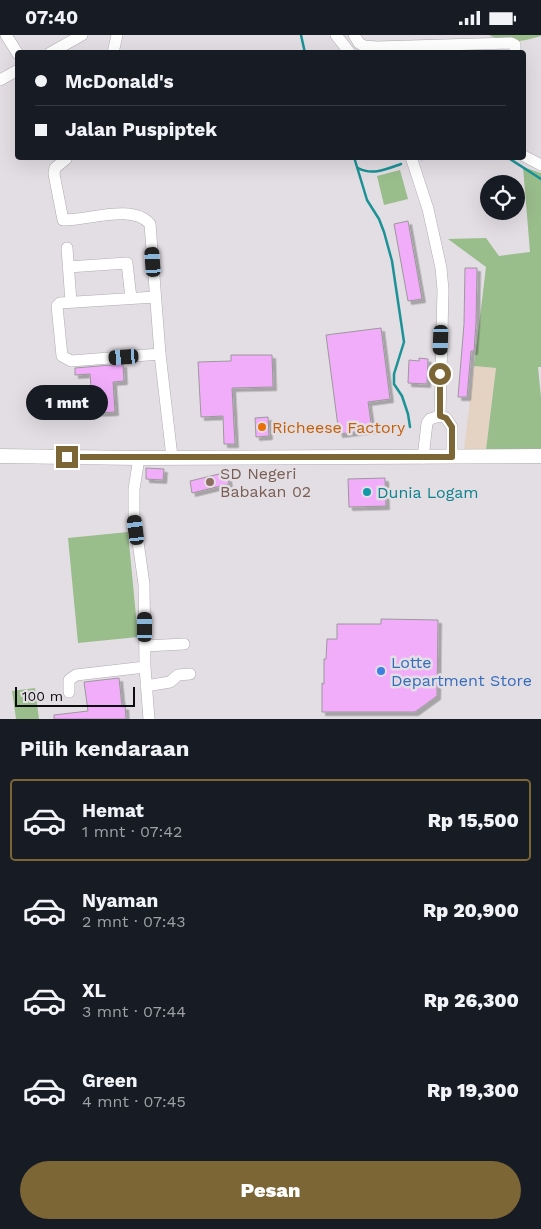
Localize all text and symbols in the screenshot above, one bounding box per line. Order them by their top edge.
text: 07:40 [25,6,78,29]
text: McDonald's [65,70,174,93]
text: Jalan Puspiptek [65,118,217,141]
map controls [480,175,525,220]
button: locate [480,175,525,220]
car [144,247,161,277]
car [432,325,449,355]
car [108,348,139,366]
route start [429,363,451,385]
callout: 1 mnt [26,385,108,419]
text: 1 mnt [45,393,89,412]
place label: Richeese Factory [272,418,406,437]
marker: Richeese Factory [256,421,268,433]
route end [56,446,78,468]
place label: SD Negeri Babakan 02 [220,464,311,501]
marker: SD Negeri Babakan 02 [204,476,216,488]
place label: Dunia Logam [377,483,478,502]
marker: Dunia Logam [361,486,373,498]
car [126,514,145,546]
car [137,612,152,642]
place label: Lotte Department Store [391,653,532,690]
marker: Lotte Department Store [375,665,387,677]
scale bar [15,684,135,707]
text: 100 m [22,688,63,704]
text: Pilih kendaraan [20,736,189,761]
icon: car [22,798,67,843]
text: Hemat [82,799,144,822]
text: Rp 15,500 [428,809,519,832]
text: 1 mnt · 07:42 [82,822,182,841]
icon: car [22,888,67,933]
text: Nyaman [82,889,158,912]
text: Rp 20,900 [423,899,519,922]
text: 2 mnt · 07:43 [82,912,186,931]
icon: car [22,978,67,1023]
text: XL [82,979,106,1002]
text: Rp 26,300 [424,989,519,1012]
text: 3 mnt · 07:44 [82,1002,186,1021]
icon: car [22,1068,67,1113]
text: Green [82,1069,138,1092]
text: Rp 19,300 [427,1079,519,1102]
text: 4 mnt · 07:45 [82,1092,186,1111]
button: Pesan [20,1161,521,1219]

